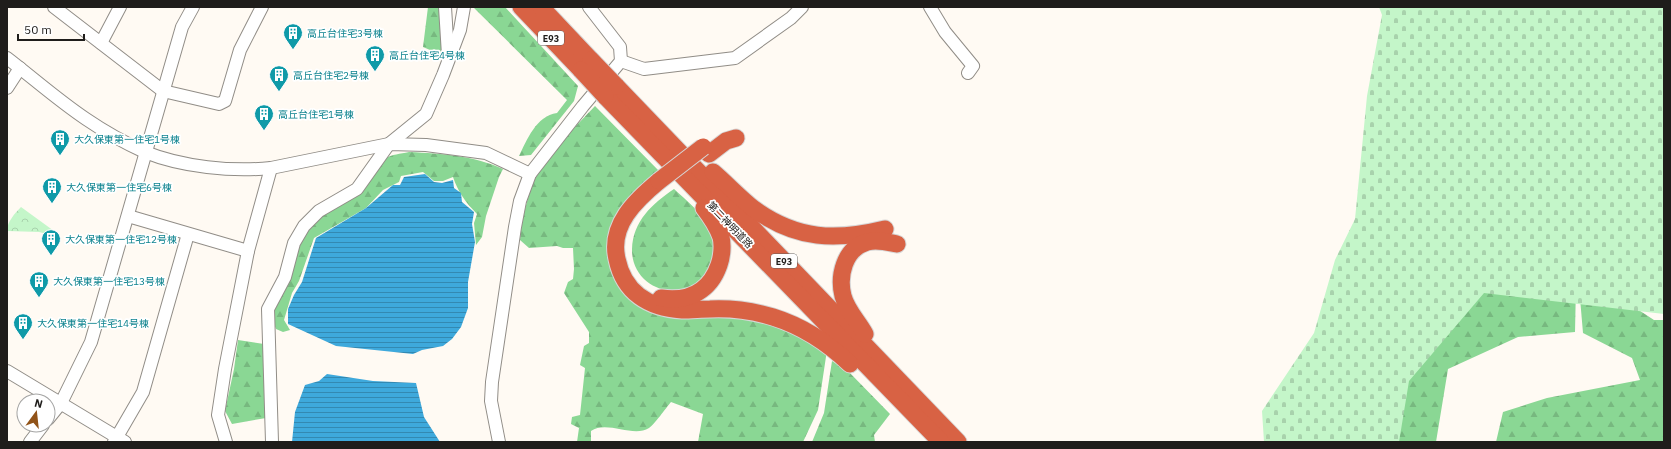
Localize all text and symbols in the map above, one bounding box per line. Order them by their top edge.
scale bar [18,16,84,42]
text: 50 m [24,22,52,37]
building icon: 高丘台住宅3号棟 [282,22,304,50]
place label: 高丘台住宅3号棟 [307,27,383,40]
road number: E93 [538,31,564,45]
building icon: 高丘台住宅4号棟 [364,44,386,72]
place label: 高丘台住宅4号棟 [389,49,465,62]
building icon: 高丘台住宅2号棟 [268,64,290,92]
place label: 高丘台住宅2号棟 [293,69,369,82]
building icon: 高丘台住宅1号棟 [253,103,275,131]
place label: 高丘台住宅1号棟 [278,108,354,121]
building icon: 大久保東第一住宅1号棟 [49,128,71,156]
place label: 大久保東第一住宅1号棟 [74,133,180,146]
building icon: 大久保東第一住宅6号棟 [41,176,63,204]
place label: 大久保東第一住宅6号棟 [66,181,172,194]
street label: 第二神明道路 [704,199,756,251]
building icon: 大久保東第一住宅12号棟 [40,228,62,256]
place label: 大久保東第一住宅12号棟 [65,233,177,246]
road number: E93 [771,254,797,268]
building icon: 大久保東第一住宅13号棟 [28,270,50,298]
place label: 大久保東第一住宅13号棟 [53,275,165,288]
building icon: 大久保東第一住宅14号棟 [12,312,34,340]
place label: 大久保東第一住宅14号棟 [37,317,149,330]
north arrow [16,393,56,433]
text: N [33,396,44,411]

